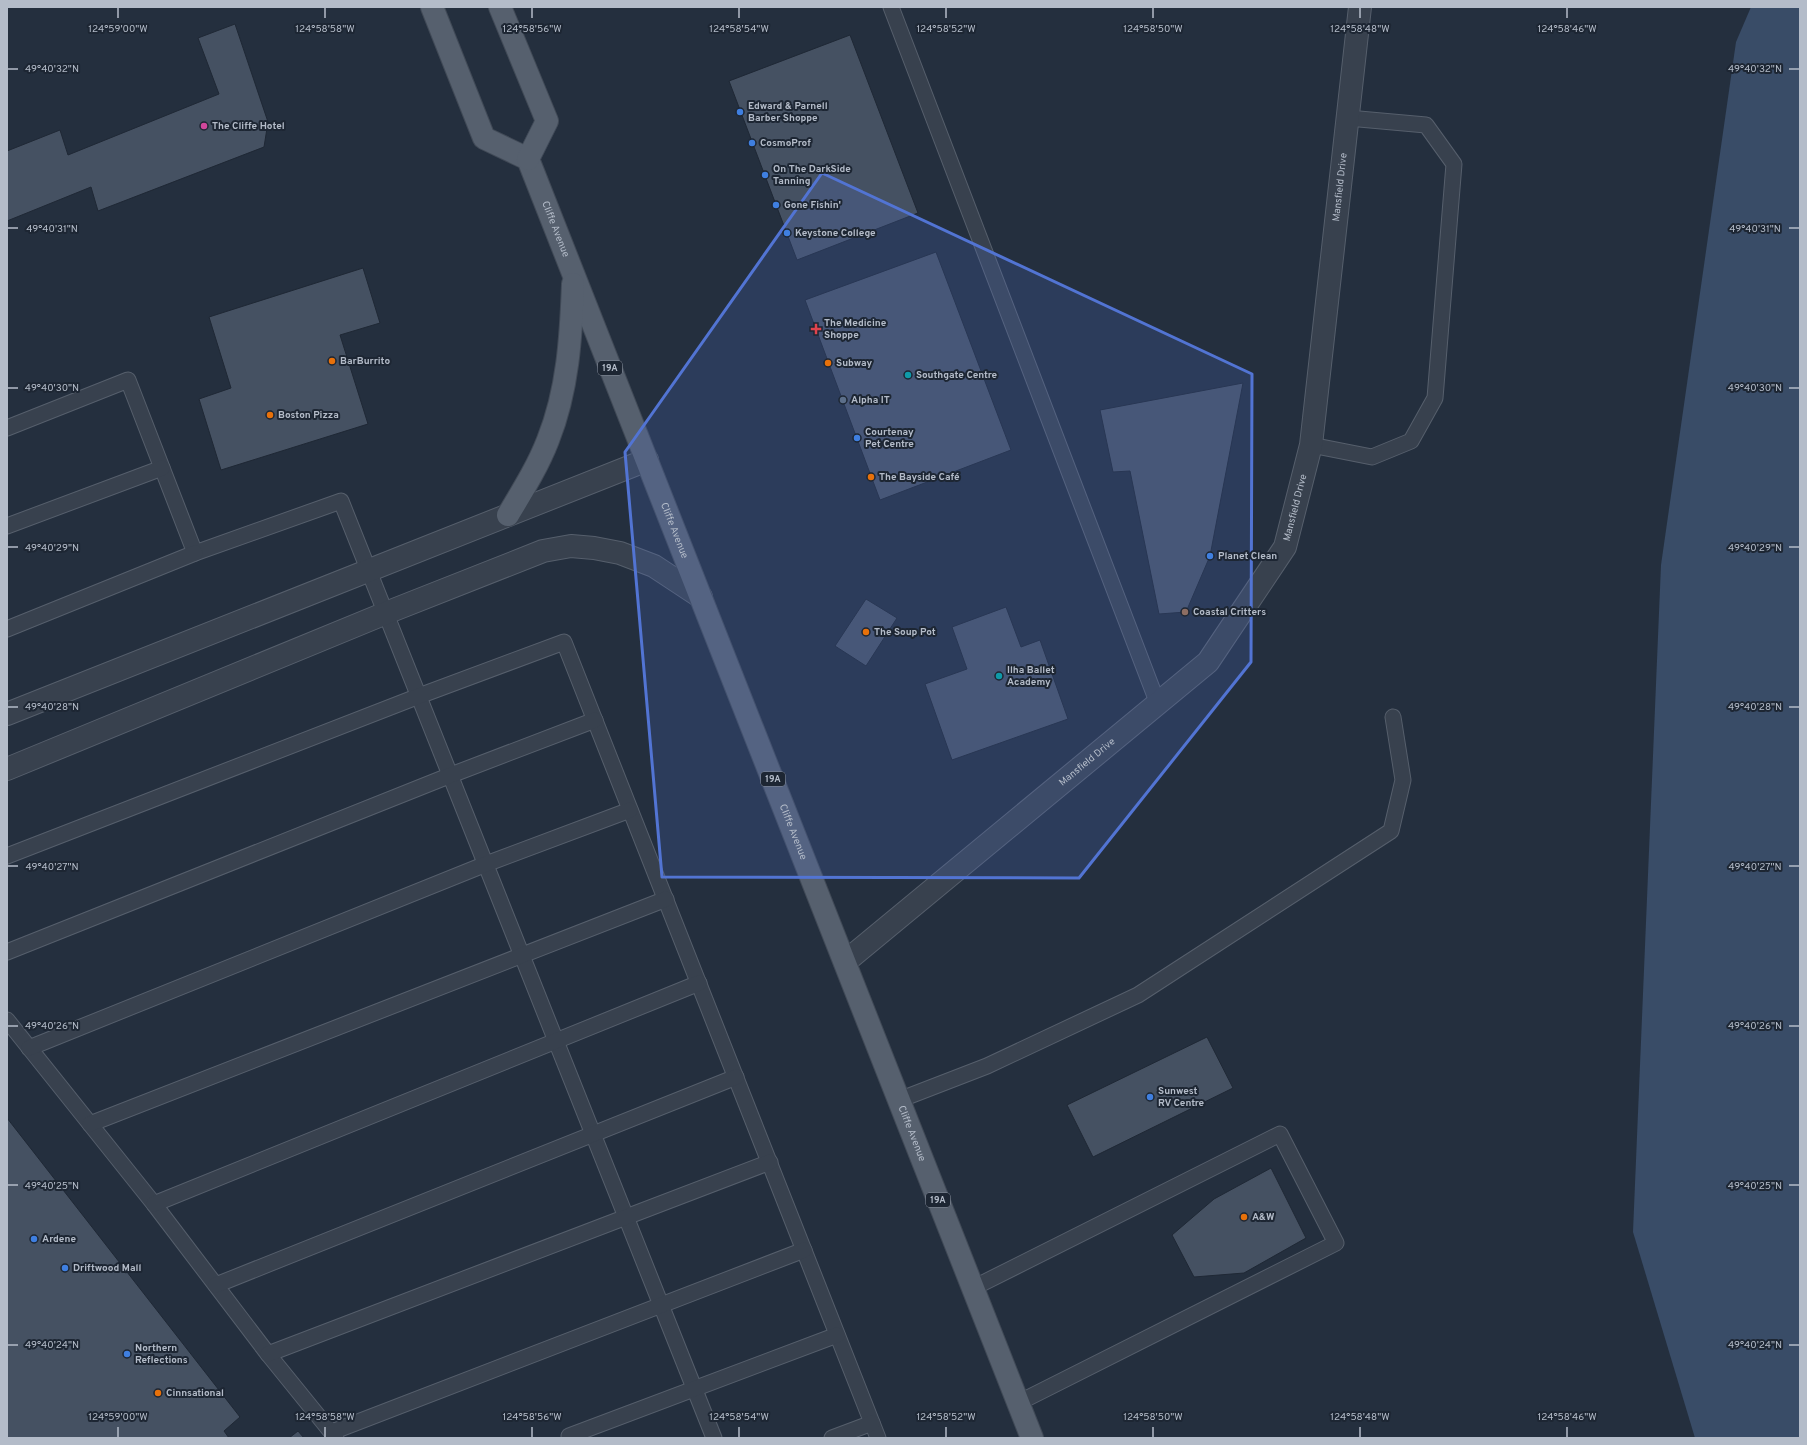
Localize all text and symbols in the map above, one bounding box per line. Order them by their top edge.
text: 124°59'00"W [88,23,148,36]
text: 124°58'58"W [295,23,355,36]
text: 124°58'56"W [502,23,562,36]
text: 124°58'54"W [709,23,769,36]
text: 124°58'52"W [916,23,976,36]
text: 124°58'50"W [1123,23,1183,36]
text: 124°58'48"W [1330,23,1390,36]
text: 124°58'46"W [1537,23,1597,36]
text: 49°40'32"N [25,63,79,76]
text: 49°40'32"N [1728,63,1782,76]
place label: Edward & Parnell Barber Shoppe [748,100,828,125]
marker: Edward & Parnell Barber Shoppe [735,107,745,117]
place label: The Cliffe Hotel [212,120,285,133]
marker: The Cliffe Hotel [199,121,209,131]
place label: CosmoProf [760,137,811,150]
marker: CosmoProf [747,138,757,148]
street label: Mansfield Drive [1330,152,1350,222]
place label: On The DarkSide Tanning [773,163,851,188]
marker: On The DarkSide Tanning [760,170,770,180]
street label: Cliffe Avenue [539,199,573,259]
place label: Gone Fishin' [784,199,841,212]
marker: Gone Fishin' [771,200,781,210]
text: 49°40'31"N [26,223,78,236]
text: 49°40'31"N [1729,223,1781,236]
place label: Keystone College [795,227,876,240]
marker: Keystone College [782,228,792,238]
place label: The Medicine Shoppe [824,317,887,342]
marker: The Medicine Shoppe [811,324,821,334]
place label: BarBurrito [340,355,390,368]
marker: BarBurrito [327,356,337,366]
place label: Subway [836,357,873,370]
marker: Subway [823,358,833,368]
road number: 19A [598,361,622,375]
place label: Southgate Centre [916,369,998,382]
marker: Southgate Centre [903,370,913,380]
text: 49°40'30"N [25,382,79,395]
text: 49°40'30"N [1728,382,1782,395]
place label: Alpha IT [851,394,890,407]
marker: Alpha IT [838,395,848,405]
place label: Boston Pizza [278,409,339,422]
marker: Boston Pizza [265,410,275,420]
place label: Courtenay Pet Centre [865,426,914,451]
marker: Courtenay Pet Centre [852,433,862,443]
place label: The Bayside Café [879,471,960,484]
marker: The Bayside Café [866,472,876,482]
street label: Mansfield Drive [1280,473,1310,543]
street label: Cliffe Avenue [657,501,691,560]
text: 49°40'29"N [25,542,79,555]
text: 49°40'29"N [1728,542,1782,555]
place label: Planet Clean [1218,550,1277,563]
marker: Planet Clean [1205,551,1215,561]
place label: Coastal Critters [1193,606,1266,619]
marker: Coastal Critters [1180,607,1190,617]
place label: The Soup Pot [874,626,936,639]
marker: The Soup Pot [861,627,871,637]
place label: Ilha Ballet Academy [1007,664,1055,689]
marker: Ilha Ballet Academy [994,671,1004,681]
text: 49°40'28"N [25,701,79,714]
text: 49°40'28"N [1728,701,1782,714]
street label: Mansfield Drive [1056,735,1118,789]
road number: 19A [761,772,785,786]
street label: Cliffe Avenue [776,802,810,862]
text: 49°40'27"N [25,861,79,874]
text: 49°40'27"N [1728,861,1782,874]
text: 49°40'26"N [25,1020,79,1033]
text: 49°40'26"N [1728,1020,1782,1033]
place label: Sunwest RV Centre [1158,1085,1205,1110]
marker: Sunwest RV Centre [1145,1092,1155,1102]
street label: Cliffe Avenue [895,1103,929,1163]
text: 49°40'25"N [25,1180,79,1193]
text: 49°40'25"N [1728,1180,1782,1193]
road number: 19A [926,1193,950,1207]
place label: A&W [1252,1211,1275,1224]
marker: A&W [1239,1212,1249,1222]
place label: Ardene [42,1233,76,1246]
marker: Ardene [29,1234,39,1244]
place label: Driftwood Mall [73,1262,141,1275]
marker: Driftwood Mall [60,1263,70,1273]
text: 49°40'24"N [25,1339,79,1352]
text: 49°40'24"N [1728,1339,1782,1352]
place label: Northern Reflections [135,1342,188,1367]
marker: Northern Reflections [122,1349,132,1359]
place label: Cinnsational [166,1387,224,1400]
marker: Cinnsational [153,1388,163,1398]
text: 124°59'00"W [88,1411,148,1424]
text: 124°58'58"W [295,1411,355,1424]
text: 124°58'56"W [502,1411,562,1424]
text: 124°58'54"W [709,1411,769,1424]
text: 124°58'52"W [916,1411,976,1424]
text: 124°58'50"W [1123,1411,1183,1424]
text: 124°58'48"W [1330,1411,1390,1424]
text: 124°58'46"W [1537,1411,1597,1424]

